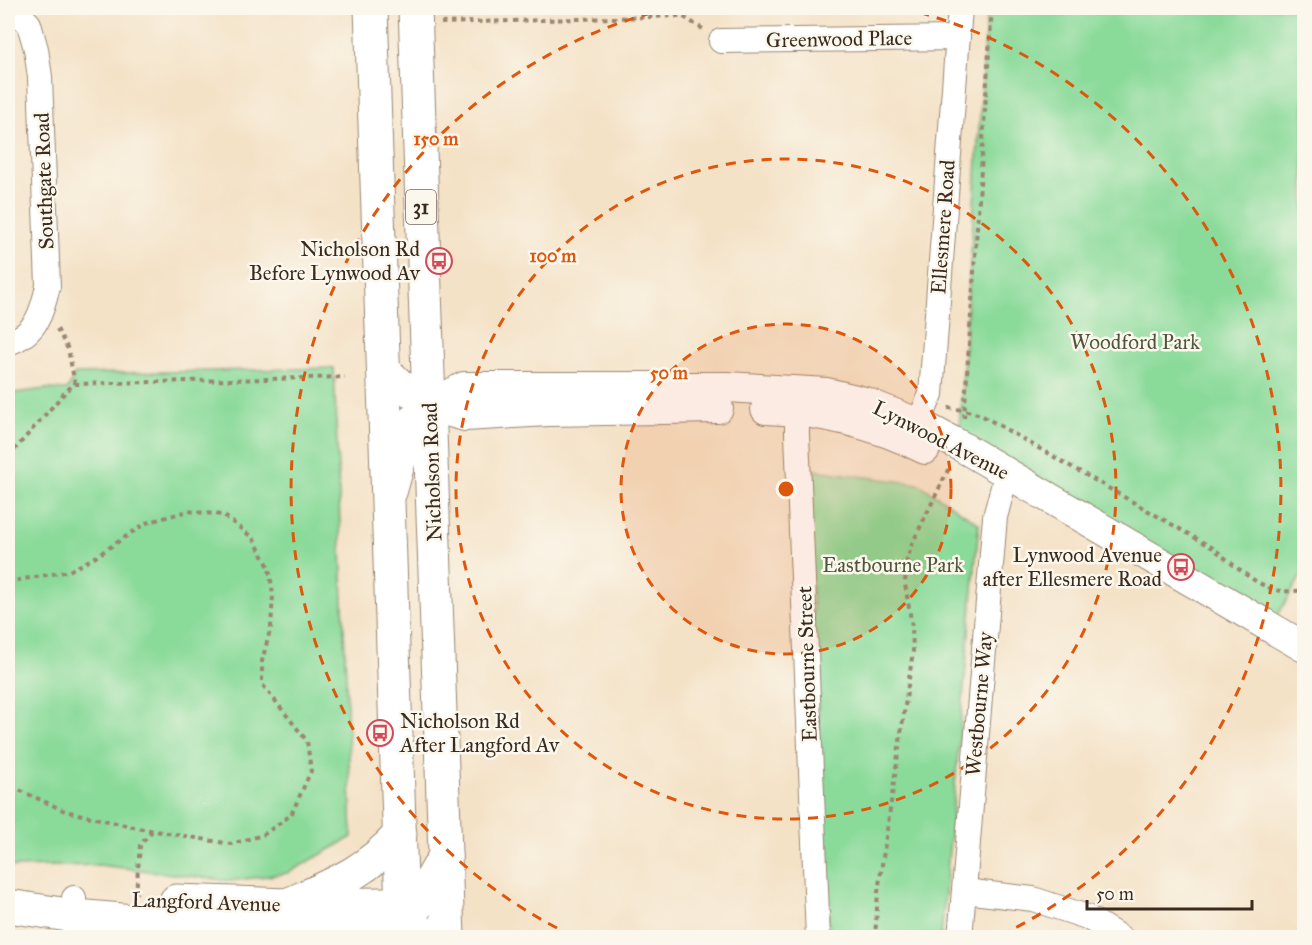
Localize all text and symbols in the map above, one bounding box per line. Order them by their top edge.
street label: Greenwood Place [766,25,912,53]
street label: Southgate Road [29,112,59,250]
text: 150 m [414,128,459,150]
street label: Ellesmere Road [925,158,961,295]
road number: 31 [406,190,436,224]
place label: Nicholson Rd Before Lynwood Av [249,236,421,286]
text: 100 m [530,245,577,267]
bus stop icon: Nicholson Rd Before Lynwood Av [424,246,454,276]
park label: Woodford Park [1070,329,1200,355]
text: 50 m [650,362,689,384]
street label: Lynwood Avenue [869,394,1014,486]
street label: Nicholson Road [417,402,447,542]
centre of rings [776,479,796,499]
place label: Lynwood Avenue after Ellesmere Road [983,542,1162,592]
park label: Eastbourne Park [822,552,964,578]
bus stop icon: Lynwood Avenue after Ellesmere Road [1166,552,1196,582]
street label: Eastbourne Street [791,585,823,742]
street label: Westbourne Way [960,630,998,777]
place label: Nicholson Rd After Langford Av [399,708,560,758]
bus stop icon: Nicholson Rd After Langford Av [365,718,395,748]
scale bar [1087,873,1252,911]
text: 50 m [1096,883,1134,905]
street label: Langford Avenue [131,886,281,918]

